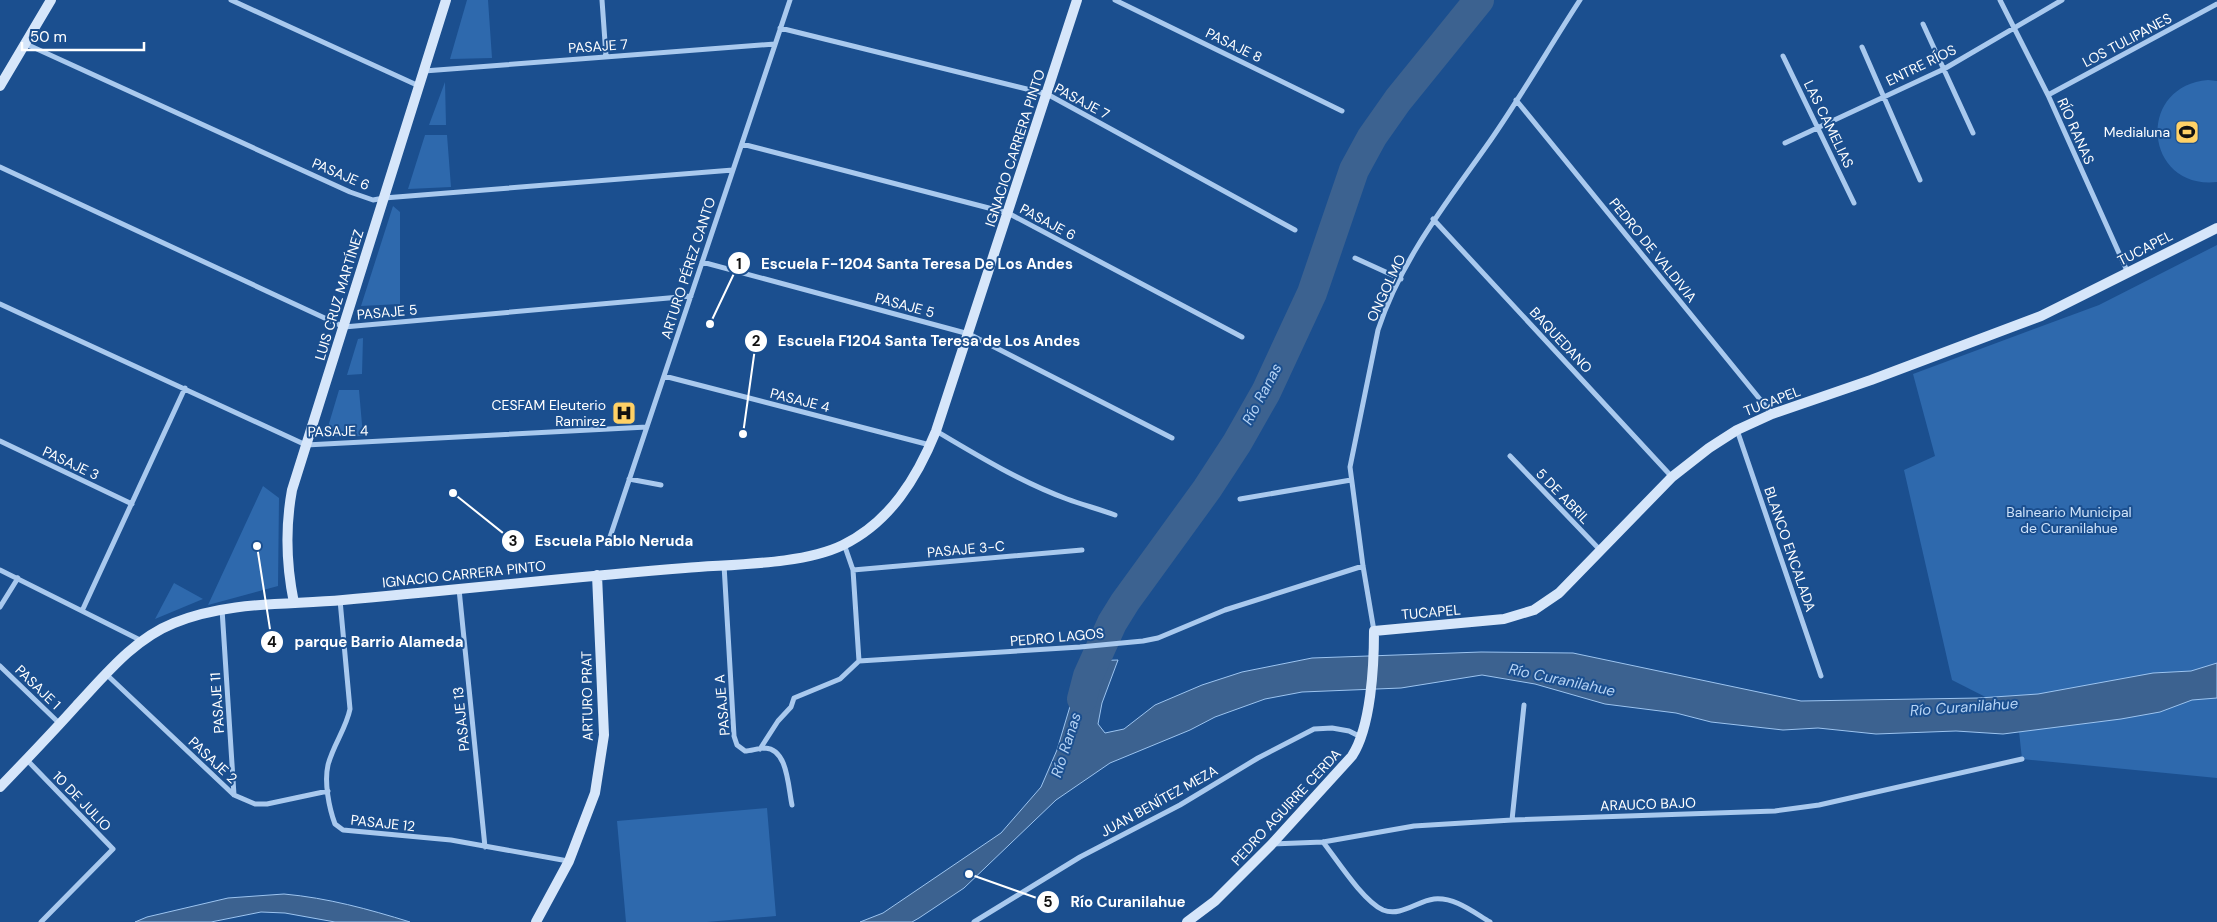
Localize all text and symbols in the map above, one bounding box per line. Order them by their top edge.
street label: LOS TULIPANES [2079,9,2175,71]
scale bar [22,20,145,52]
street label: PASAJE 8 [1203,24,1265,66]
text: 50 m [30,27,67,47]
street label: PASAJE 7 [568,35,628,57]
street label: ENTRE RÍOS [1883,40,1959,90]
street label: IGNACIO CARRERA PINTO [981,67,1049,229]
street label: LAS CAMELIAS [1800,77,1858,171]
street label: PASAJE 7 [1051,79,1113,123]
street label: RÍO RANAS [2053,95,2099,167]
sports icon: Medialuna [2174,119,2200,145]
place label: Medialuna [2104,123,2170,141]
street label: PASAJE 6 [309,154,373,194]
street label: PEDRO DE VALDIVIA [1605,194,1701,306]
street label: ARTURO PÉREZ CANTO [657,195,719,341]
street label: PASAJE 6 [1017,200,1079,244]
street label: TUCAPEL [2114,226,2176,270]
street label: LUIS CRUZ MARTÍNEZ [311,227,367,363]
callout: Escuela F-1204 Santa Teresa De Los Andes [726,248,1083,278]
street label: ONGOLMO [1363,251,1409,324]
text: 1 [736,254,742,274]
text: Escuela F-1204 Santa Teresa De Los Andes [761,254,1073,274]
street label: PASAJE 5 [873,288,937,322]
street label: PASAJE 5 [356,300,418,324]
street label: BAQUEDANO [1526,303,1596,377]
callout: Escuela F1204 Santa Teresa de Los Andes [743,326,1091,356]
text: 2 [752,331,761,351]
text: Escuela F1204 Santa Teresa de Los Andes [778,331,1080,351]
water label: Río Ranas [1237,360,1287,428]
street label: TUCAPEL [1741,382,1803,420]
street label: PASAJE 4 [768,384,832,416]
place label: CESFAM Eleuterio Ramirez [492,396,606,430]
hospital icon: CESFAM Eleuterio Ramirez [611,400,637,426]
street label: PASAJE 4 [307,421,369,441]
street label: PASAJE 3 [40,442,102,484]
street label: 5 DE ABRIL [1532,464,1594,528]
street label: BLANCO ENCALADA [1760,484,1820,614]
park label: Balneario Municipal de Curanilahue [2006,503,2132,537]
callout: Escuela Pablo Neruda [500,526,703,556]
text: 3 [508,531,518,551]
text: Escuela Pablo Neruda [535,531,693,551]
street label: PASAJE 3-C [926,537,1006,561]
street label: IGNACIO CARRERA PINTO [381,556,547,592]
street label: TUCAPEL [1401,600,1461,624]
street label: PEDRO LAGOS [1009,624,1105,650]
callout: parque Barrio Alameda [260,627,474,657]
text: 4 [267,632,277,652]
text: parque Barrio Alameda [295,632,463,652]
street label: ARTURO PRAT [577,651,597,741]
water label: Río Curanilahue [1507,659,1618,701]
street label: PASAJE 1 [11,661,65,713]
street label: PASAJE 11 [206,672,228,734]
street label: PASAJE A [710,674,734,736]
street label: PASAJE 13 [449,686,473,752]
water label: Río Curanilahue [1909,693,2019,721]
water label: Río Ranas [1046,710,1086,780]
street label: PASAJE 2 [185,733,241,787]
street label: PEDRO AGUIRRE CERDA [1227,745,1345,869]
street label: JUAN BENÍTEZ MEZA [1097,761,1221,841]
street label: 10 DE JULIO [49,767,115,835]
street label: ARAUCO BAJO [1600,793,1696,815]
street label: PASAJE 12 [350,811,416,835]
callout: Río Curanilahue [1035,887,1195,917]
text: 5 [1043,892,1053,912]
text: Río Curanilahue [1070,892,1186,912]

